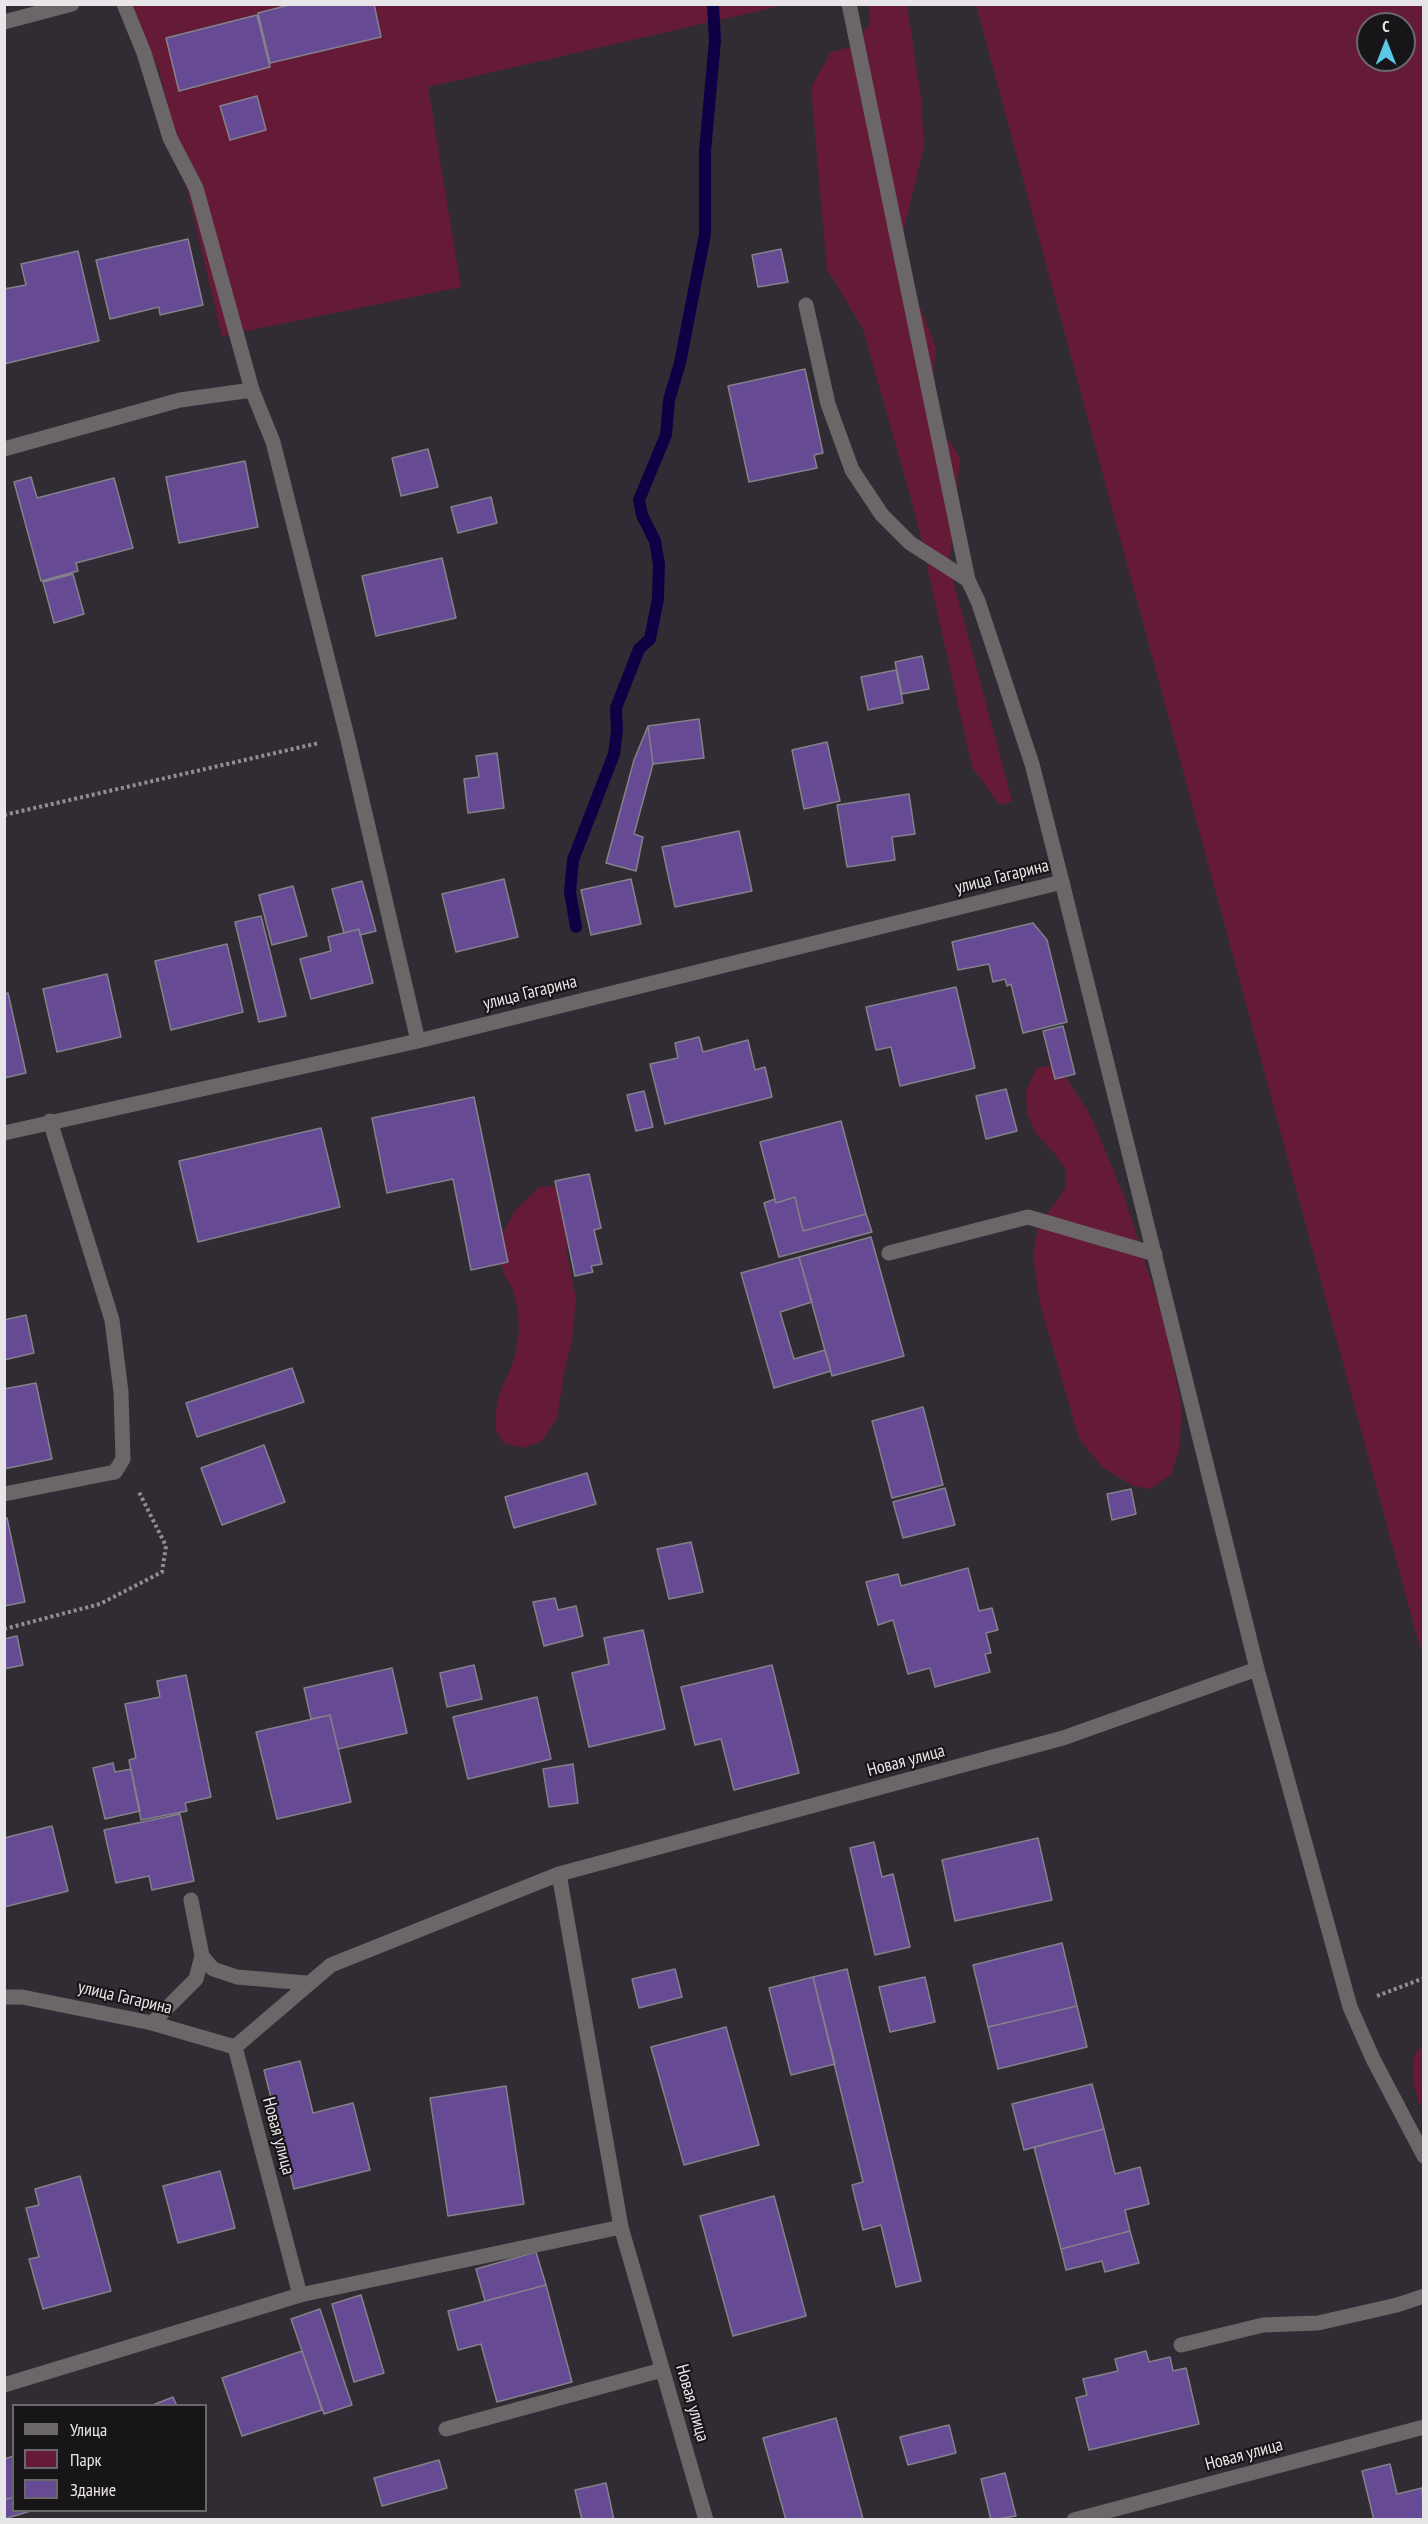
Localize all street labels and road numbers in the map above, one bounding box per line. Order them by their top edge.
street label: улица Гагарина [953,855,1051,899]
street label: улица Гагарина [481,971,579,1015]
street label: Новая улица [865,1740,947,1782]
street label: улица Гагарина [76,1977,174,2019]
street label: Новая улица [257,2095,299,2177]
street label: Новая улица [671,2362,713,2444]
street label: Новая улица [1203,2434,1285,2476]

